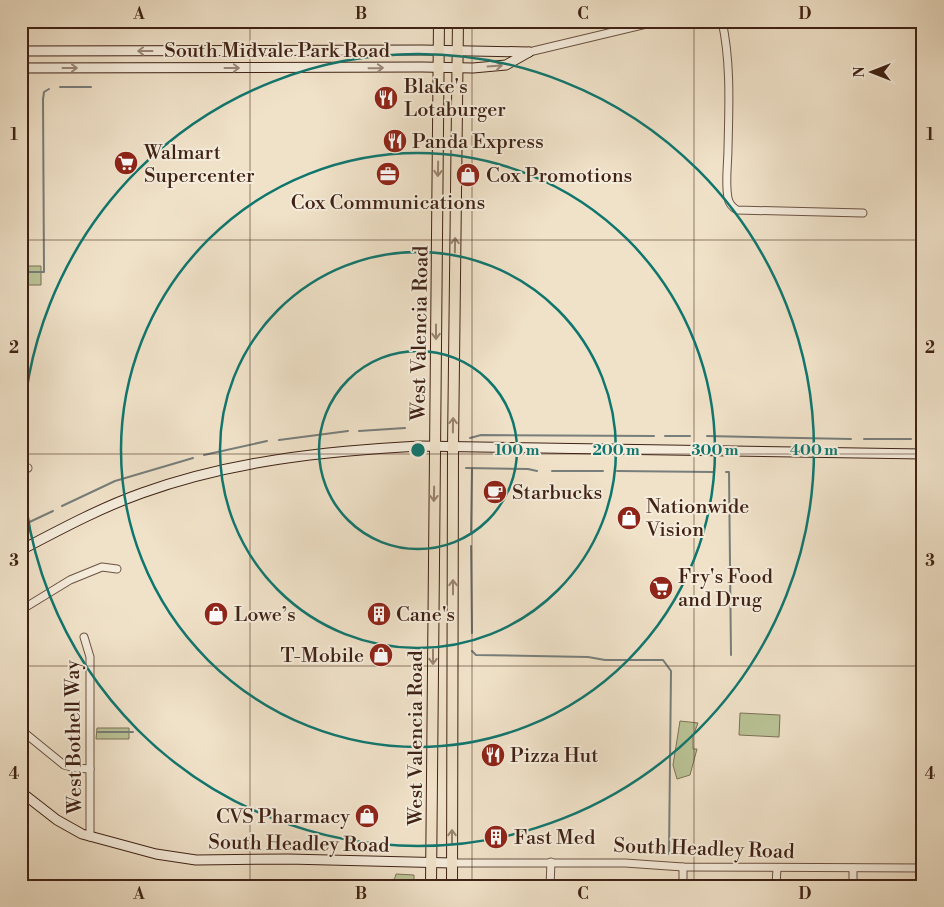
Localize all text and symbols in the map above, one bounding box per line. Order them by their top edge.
text: A [132,4,145,24]
text: B [355,4,367,24]
text: C [577,4,589,24]
text: D [799,4,812,24]
street label: South Midvale Park Road [164,39,390,64]
one-way arrow [138,46,154,56]
north arrow [846,48,896,98]
one-way arrow [487,61,503,71]
one-way arrow [62,63,78,73]
one-way arrow [224,63,240,73]
one-way arrow [368,63,384,73]
text: N [851,66,869,78]
place label: Blake's Lotaburger [403,75,506,123]
restaurant icon: Blake's Lotaburger [373,85,399,111]
text: 1 [10,125,18,145]
text: 1 [926,125,934,145]
restaurant icon: Panda Express [382,128,408,154]
place label: Panda Express [412,130,544,155]
place label: Walmart Supercenter [143,141,255,189]
supermarket icon: Walmart Supercenter [113,150,139,176]
one-way arrow [433,160,443,177]
office icon: Cox Communications [375,161,401,187]
shop icon: Cox Promotions [455,162,481,188]
place label: Cox Promotions [486,164,632,189]
place label: Cox Communications [291,191,485,216]
one-way arrow [451,237,460,253]
street label: West Valencia Road [406,245,435,422]
one-way arrow [431,323,441,339]
text: 2 [9,338,19,358]
text: 2 [925,338,935,358]
one-way arrow [448,417,458,433]
centre of rings [409,441,427,459]
text: 100 m [495,441,540,460]
text: 200 m [592,441,640,460]
text: 300 m [692,441,739,460]
text: 400 m [790,441,838,460]
cafe icon: Starbucks [482,479,508,505]
place label: Starbucks [512,481,602,506]
one-way arrow [430,486,439,502]
place label: Nationwide Vision [645,495,749,543]
shop icon: Nationwide Vision [616,505,642,531]
text: 3 [9,551,19,571]
text: 3 [925,551,935,571]
place label: Fry's Food and Drug [678,565,774,613]
supermarket icon: Fry's Food and Drug [648,575,674,601]
one-way arrow [448,579,458,596]
shop icon: Lowe’s [203,601,229,627]
building icon: Cane's [366,601,392,627]
place label: Lowe’s [234,603,296,628]
place label: Cane's [396,603,455,628]
shop icon: T-Mobile [368,642,394,668]
place label: T-Mobile [281,644,364,669]
one-way arrow [428,648,438,664]
street label: West Valencia Road [404,650,429,827]
street label: West Bothell Way [61,659,88,815]
restaurant icon: Pizza Hut [480,742,506,768]
place label: Pizza Hut [510,744,598,769]
text: 4 [9,764,20,784]
text: 4 [925,764,936,784]
shop icon: CVS Pharmacy [354,803,380,829]
place label: CVS Pharmacy [216,805,350,830]
building icon: Fast Med [483,824,509,850]
place label: Fast Med [514,826,596,851]
one-way arrow [447,829,457,846]
street label: South Headley Road [208,830,390,859]
street label: South Headley Road [613,834,796,865]
text: A [132,884,145,904]
text: B [355,884,367,904]
text: C [577,884,589,904]
text: D [799,884,812,904]

